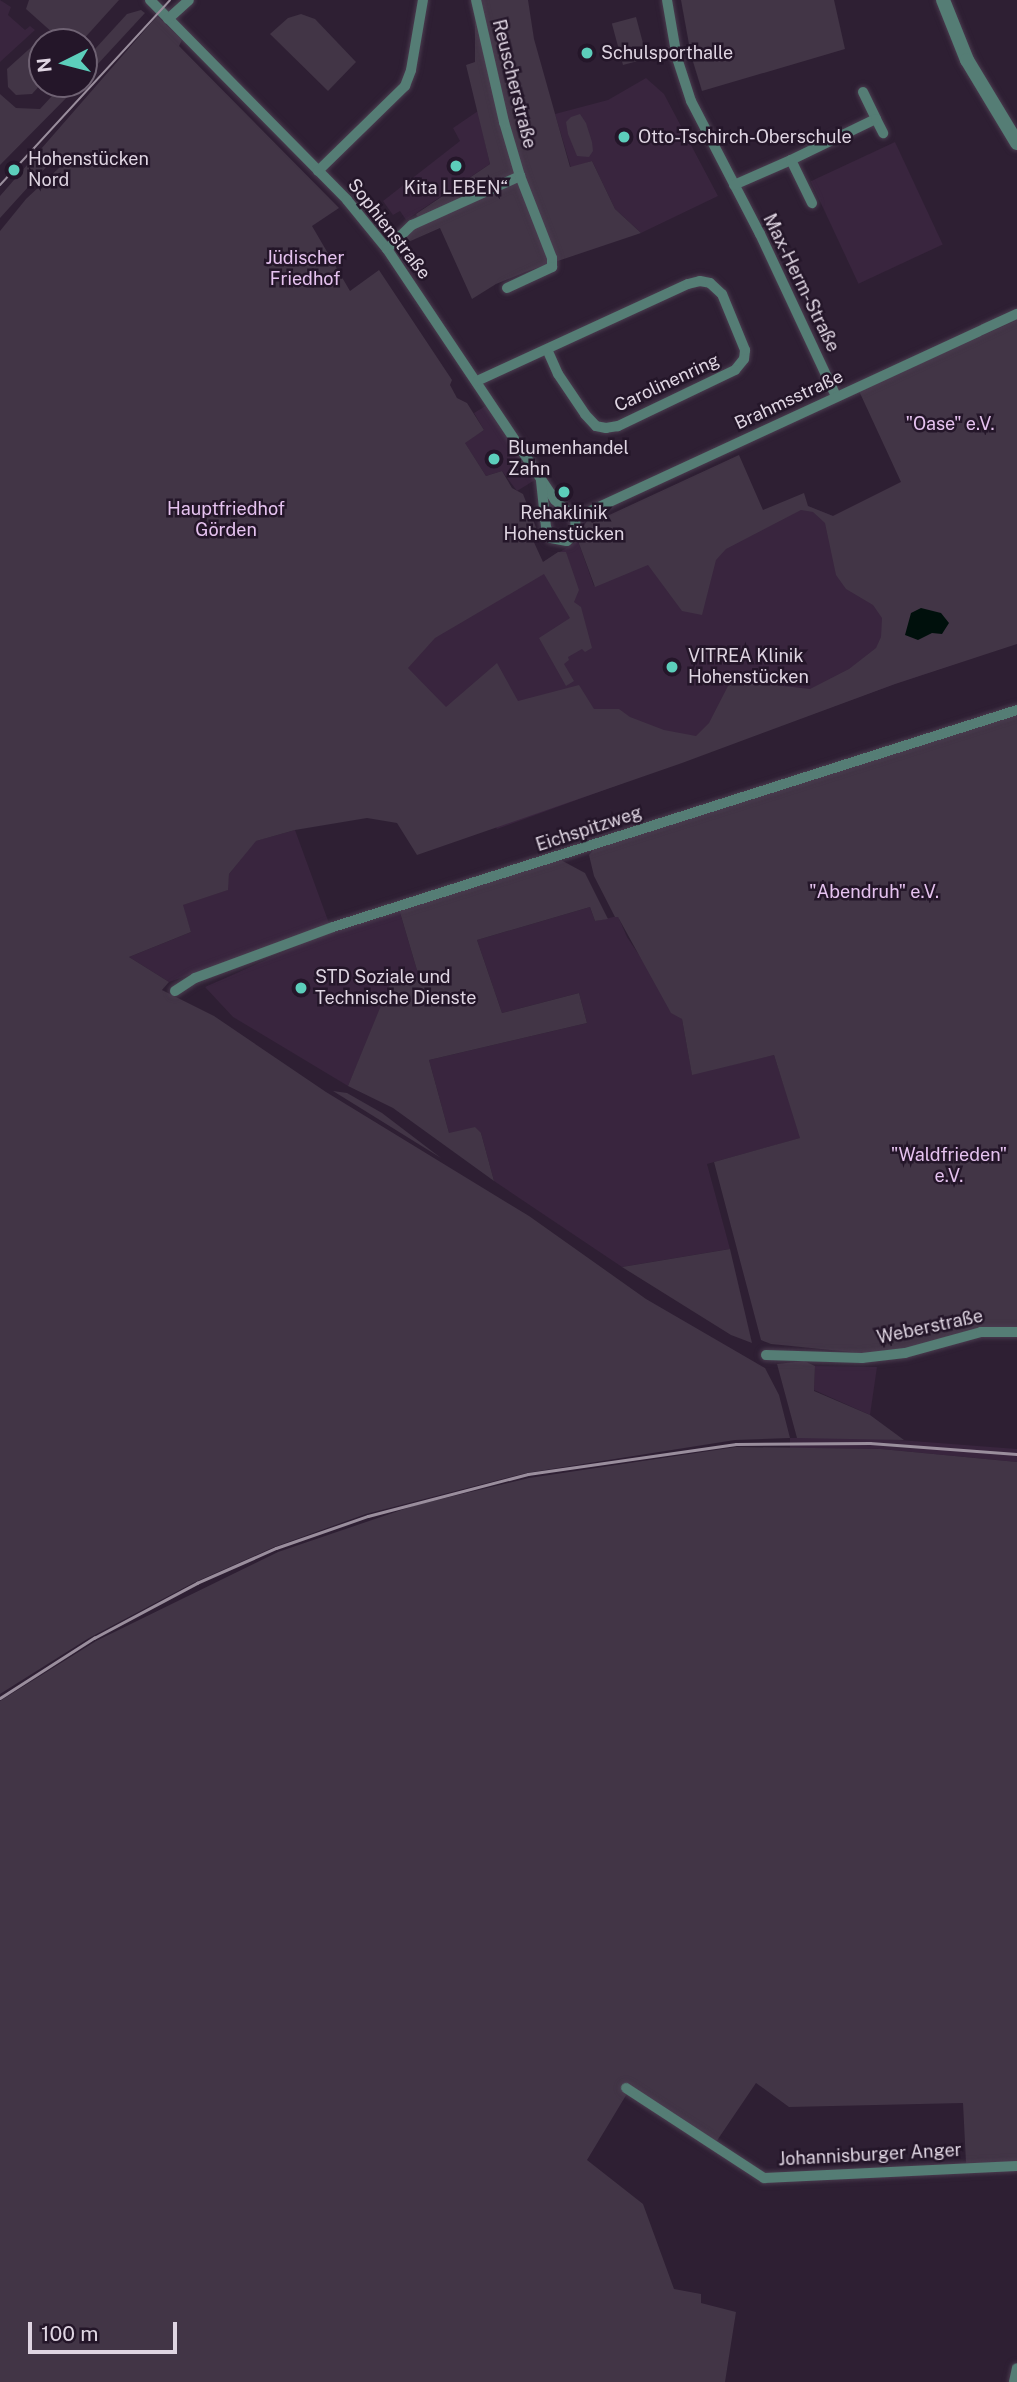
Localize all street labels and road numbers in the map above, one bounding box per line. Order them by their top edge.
street label: Reuscherstraße [488,17,540,151]
street label: Sophienstraße [343,174,435,284]
street label: Max-Herm-Straße [758,210,844,356]
street label: Carolinenring [611,349,723,417]
street label: Brahmsstraße [731,365,847,435]
street label: Eichspitzweg [533,802,645,856]
street label: Weberstraße [875,1305,985,1349]
street label: Johannisburger Anger [778,2139,962,2171]

